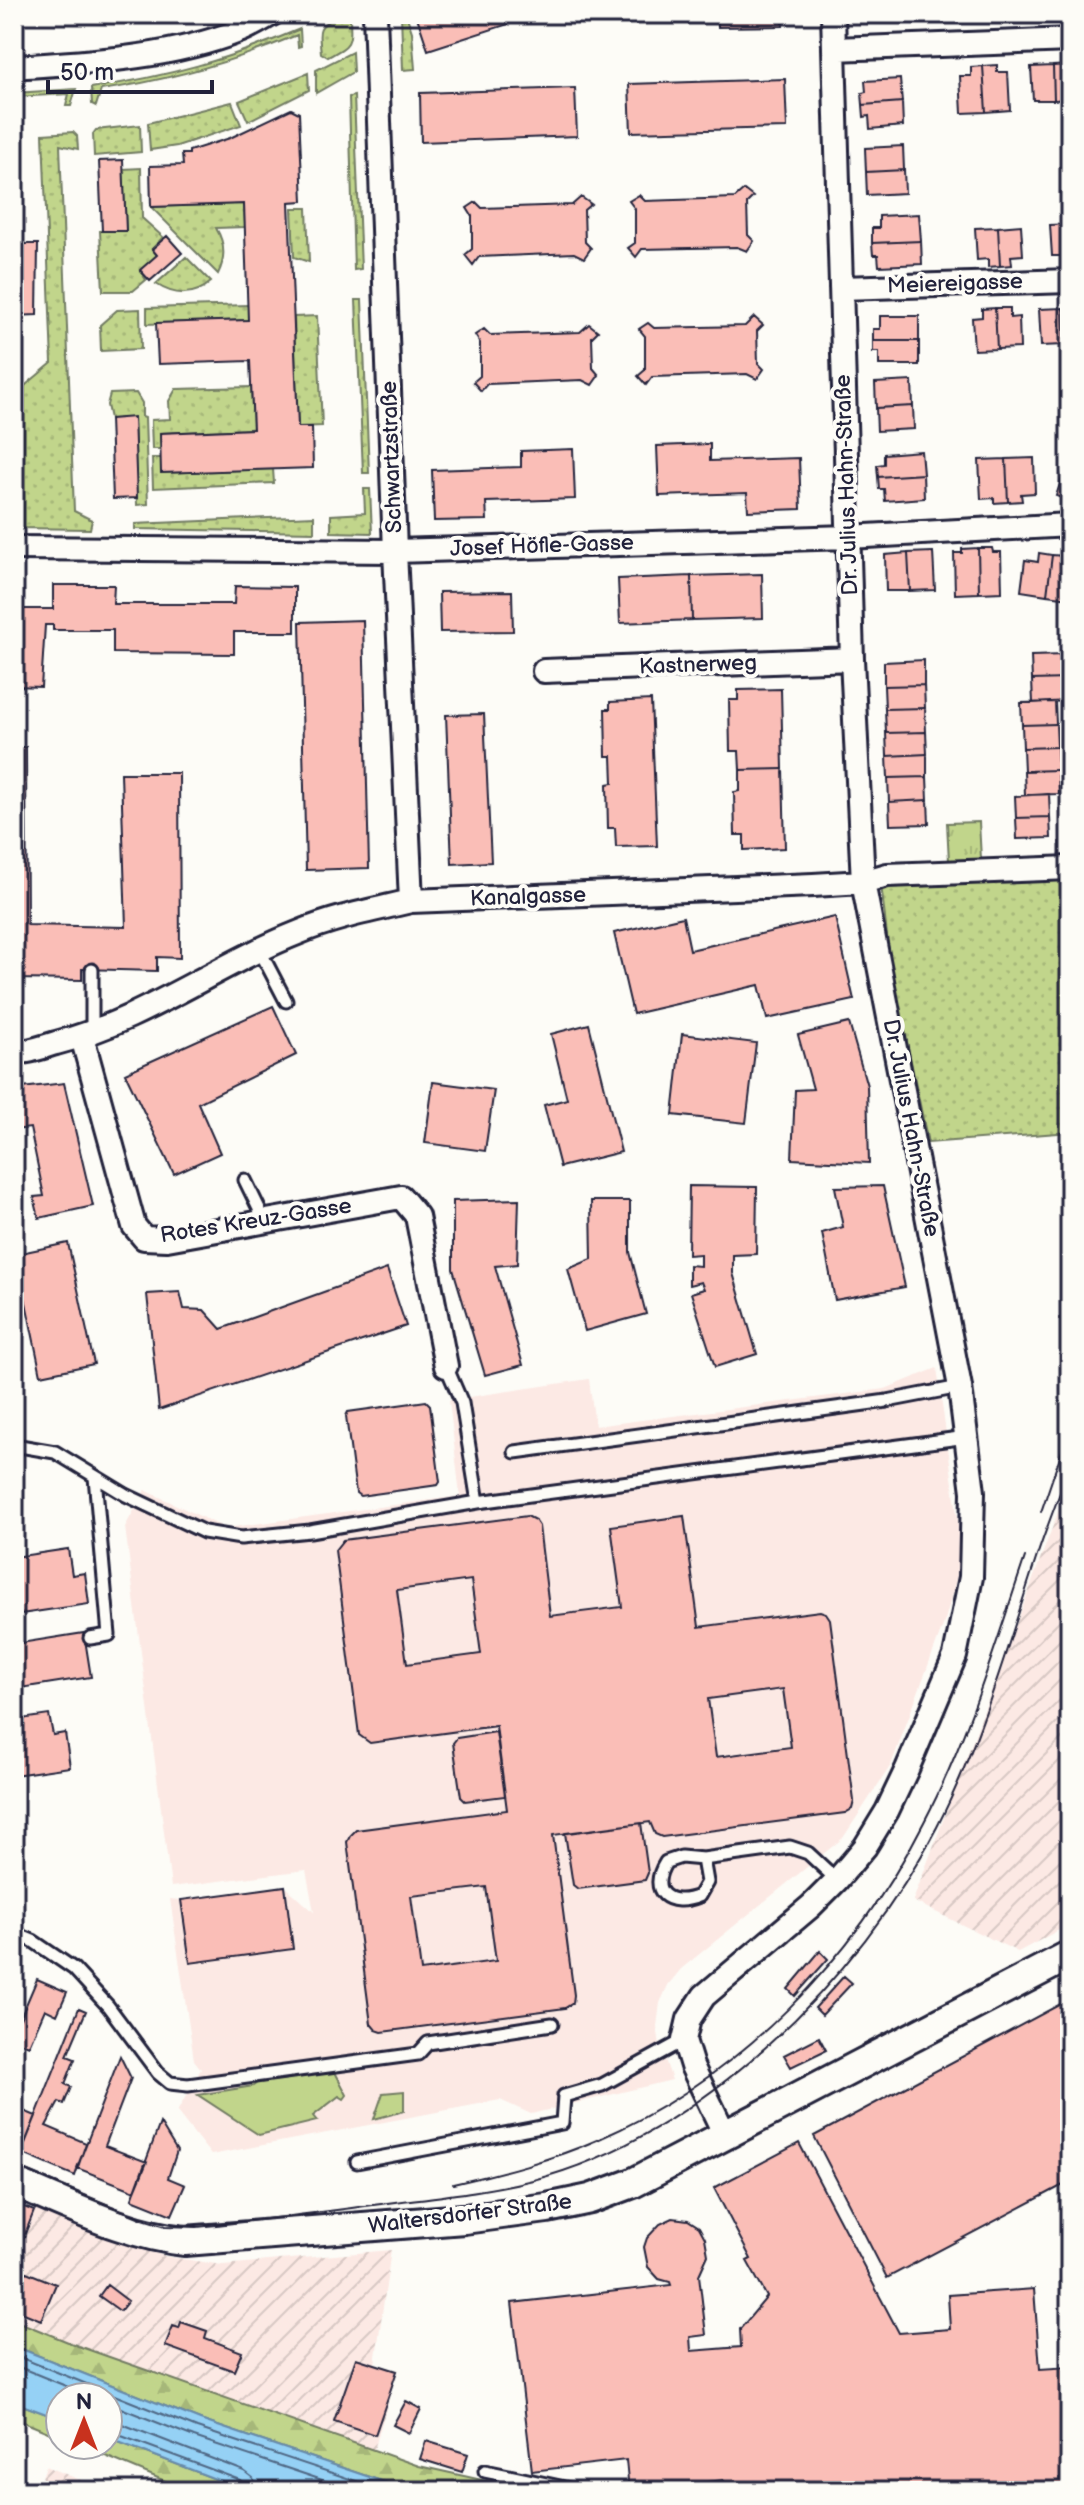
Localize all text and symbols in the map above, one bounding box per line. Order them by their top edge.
scale bar [48,44,212,94]
text: 50 m [60,58,114,87]
street label: Meiereigasse [887,268,1023,300]
street label: Dr. Julius Hahn-Straße [830,374,864,596]
street label: Schwartzstraße [376,380,408,534]
street label: Josef Höfle-Gasse [450,529,634,563]
street label: Kastnerweg [639,649,757,681]
street label: Kanalgasse [470,881,586,913]
street label: Dr. Julius Hahn-Straße [877,1017,945,1239]
street label: Rotes Kreuz-Gasse [158,1193,354,1249]
street label: Waltersdorfer Straße [367,2188,573,2240]
north arrow [44,2381,124,2461]
text: N [76,2389,92,2416]

